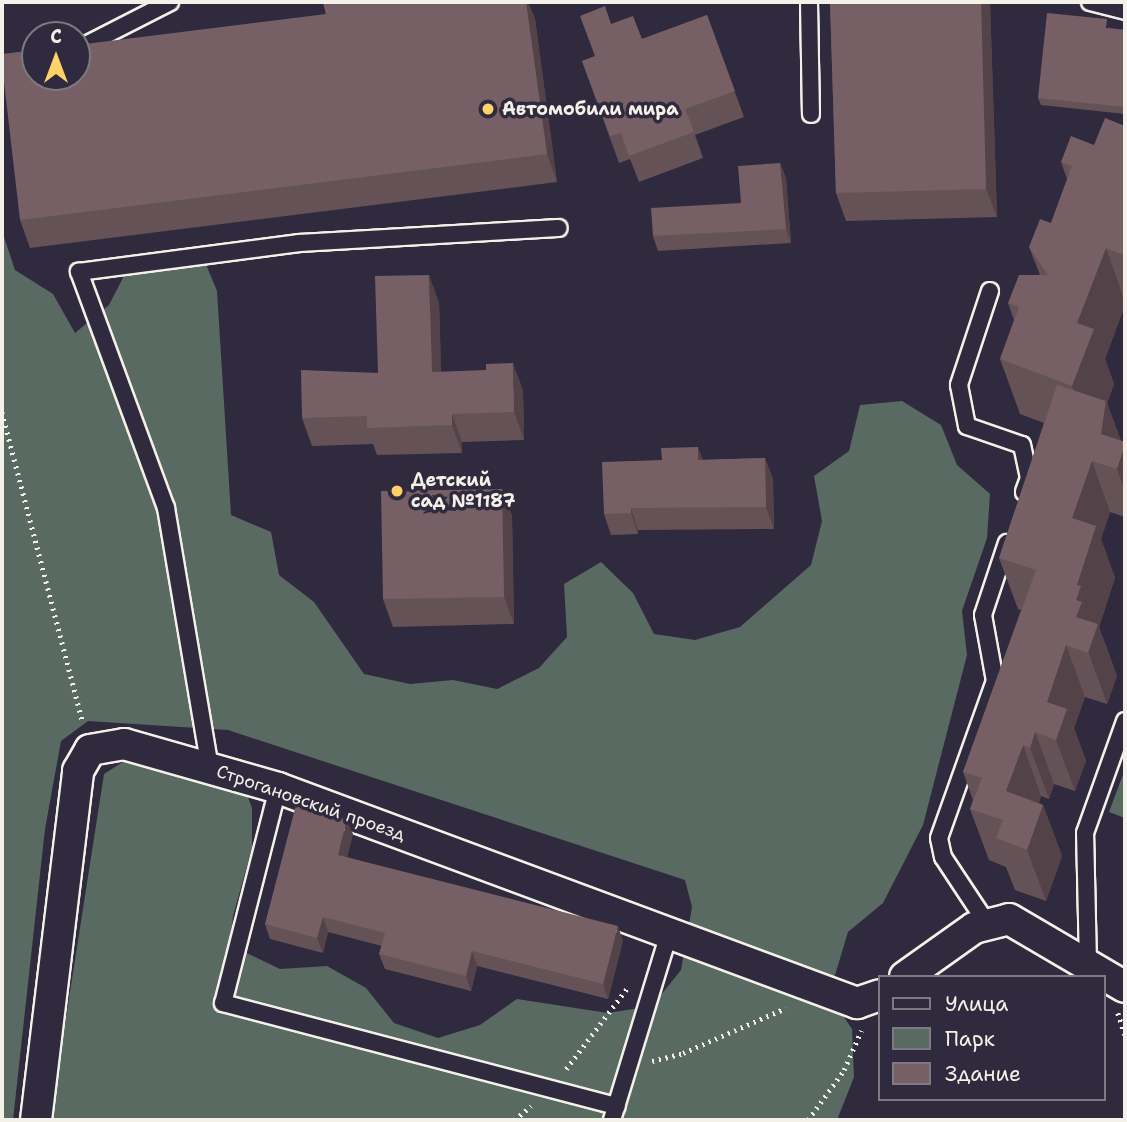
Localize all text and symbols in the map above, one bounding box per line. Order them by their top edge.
north arrow [21,21,91,91]
text: С [50,24,62,49]
place label: Автомобили мира [502,98,679,120]
marker: Автомобили мира [480,101,496,117]
place label: Детский сад №1187 [411,470,515,512]
marker: Детский сад №1187 [389,483,405,499]
street label: Строгановский проезд [214,760,408,846]
legend [878,975,1106,1101]
text: Улица [945,990,1008,1018]
text: Парк [945,1025,995,1053]
text: Здание [945,1060,1021,1088]

